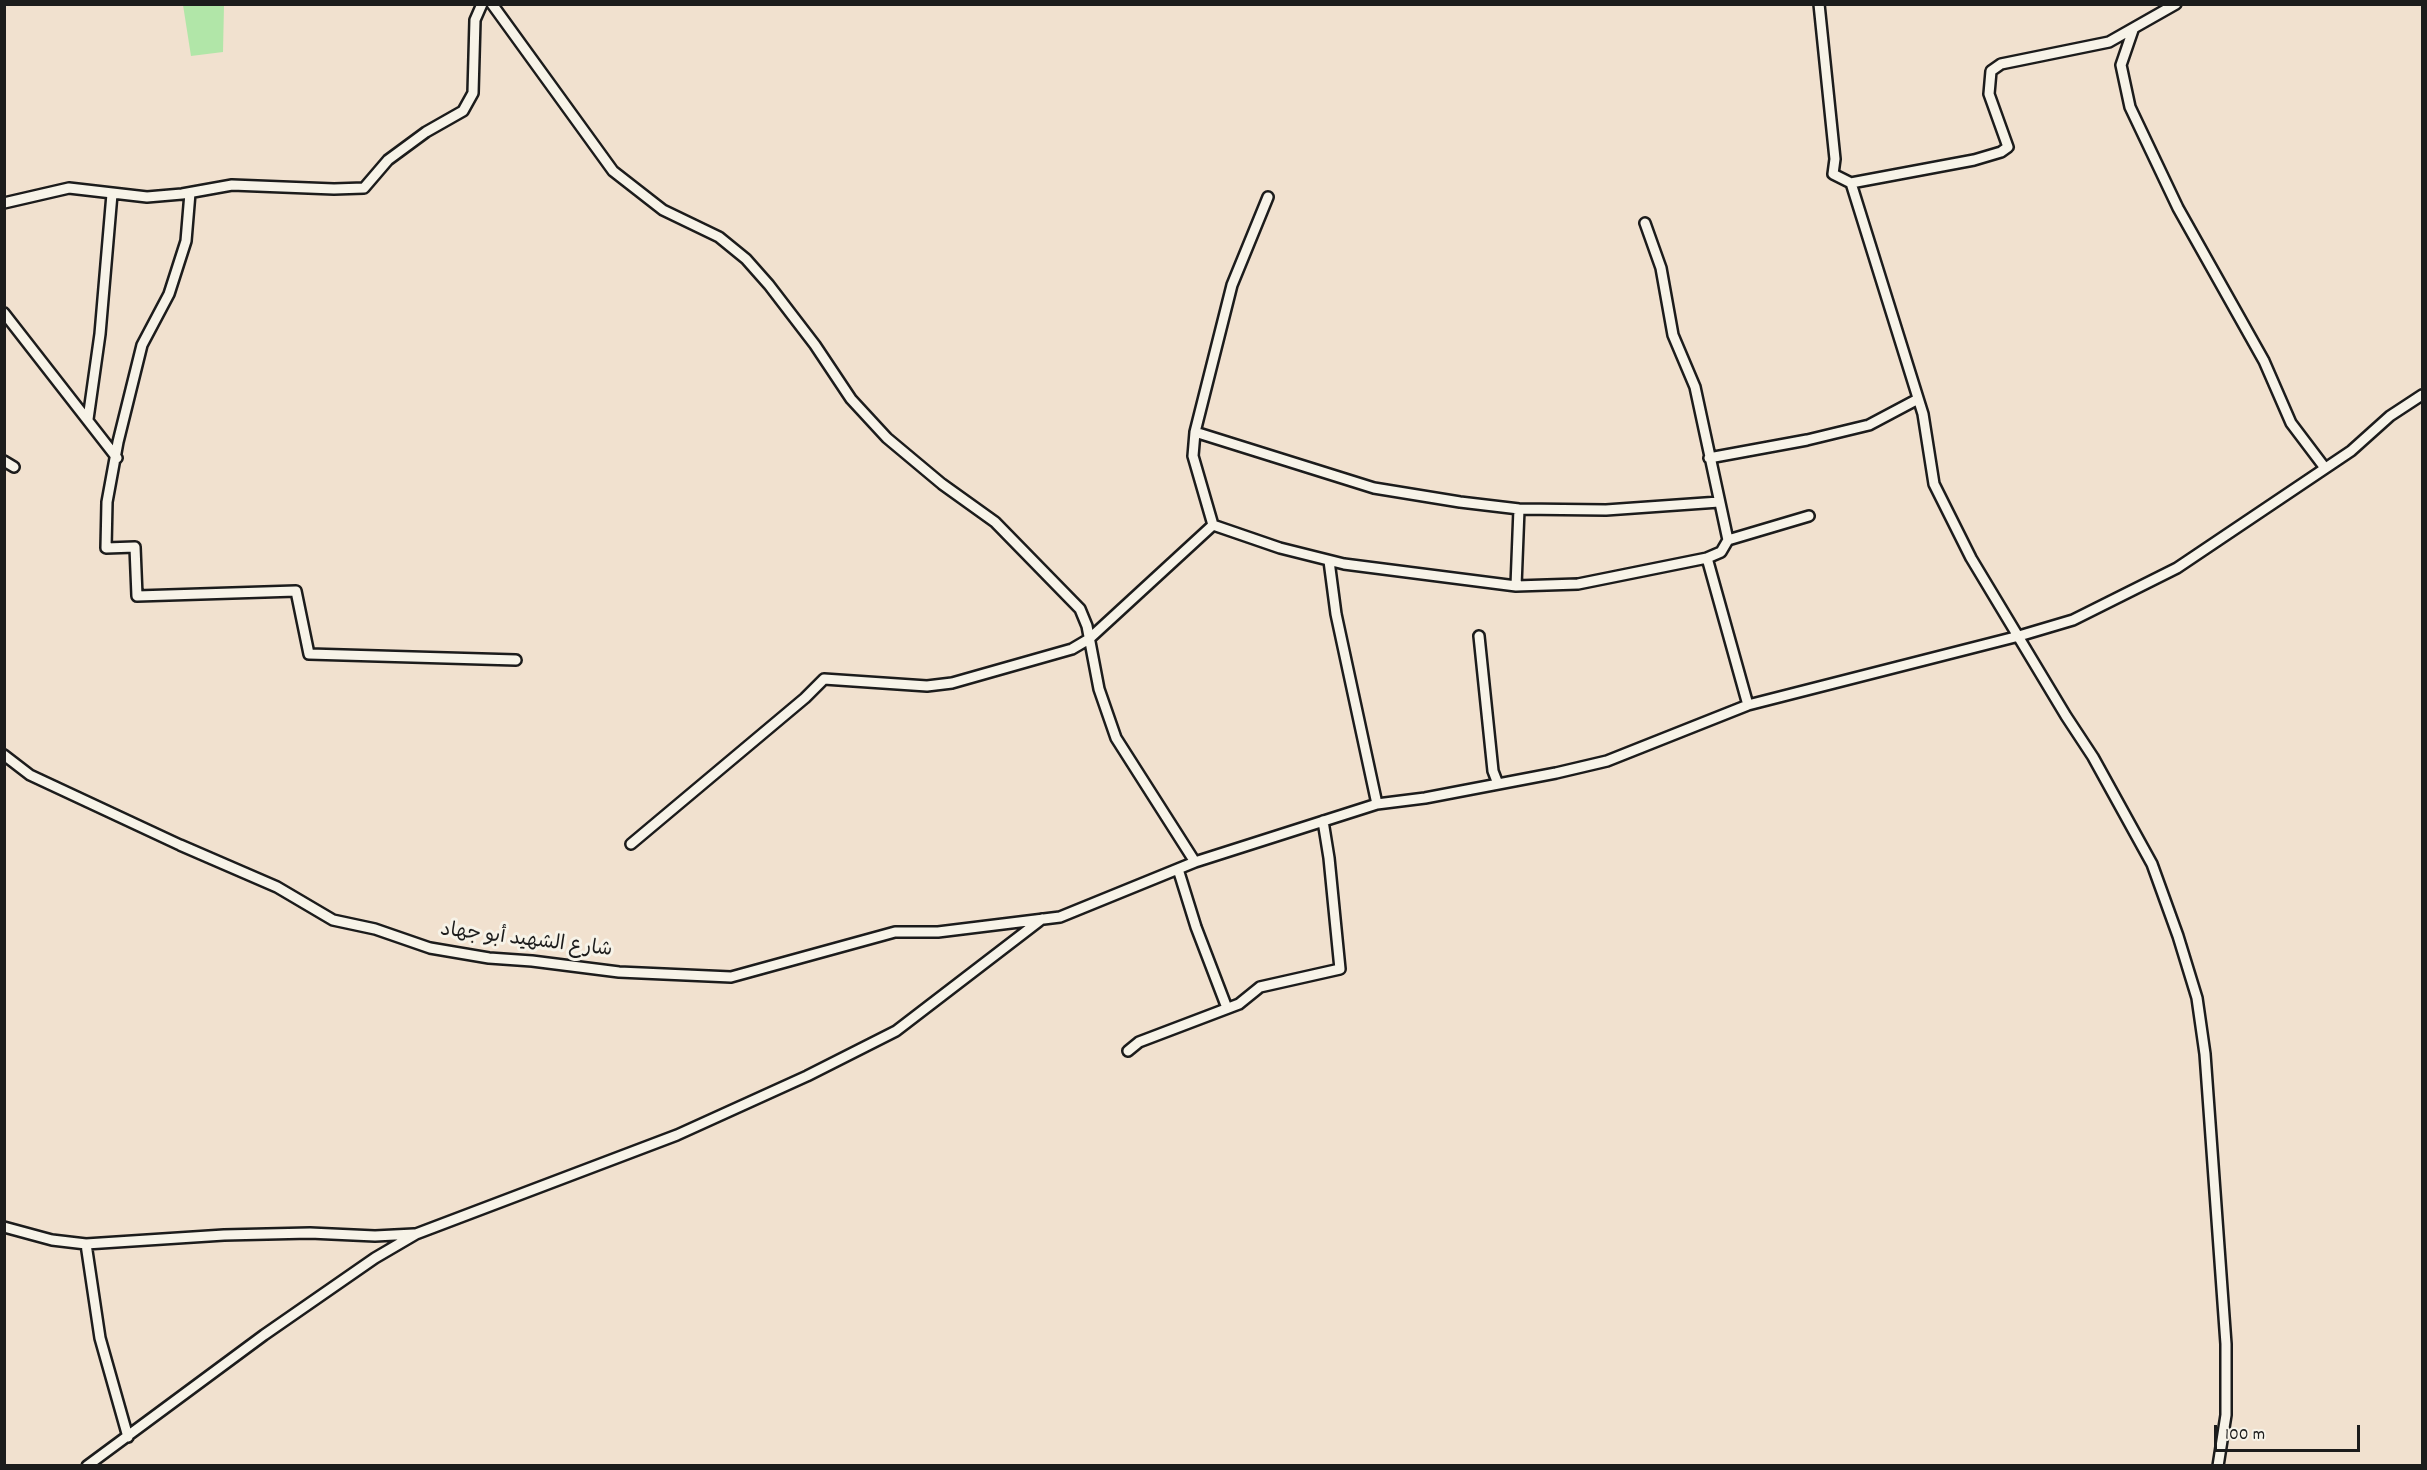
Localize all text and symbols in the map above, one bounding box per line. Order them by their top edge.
street label: شارع الشهيد أبو جهاد [439,920,613,964]
scale bar [2217,1413,2362,1451]
text: 100 m [2225,1423,2265,1448]

